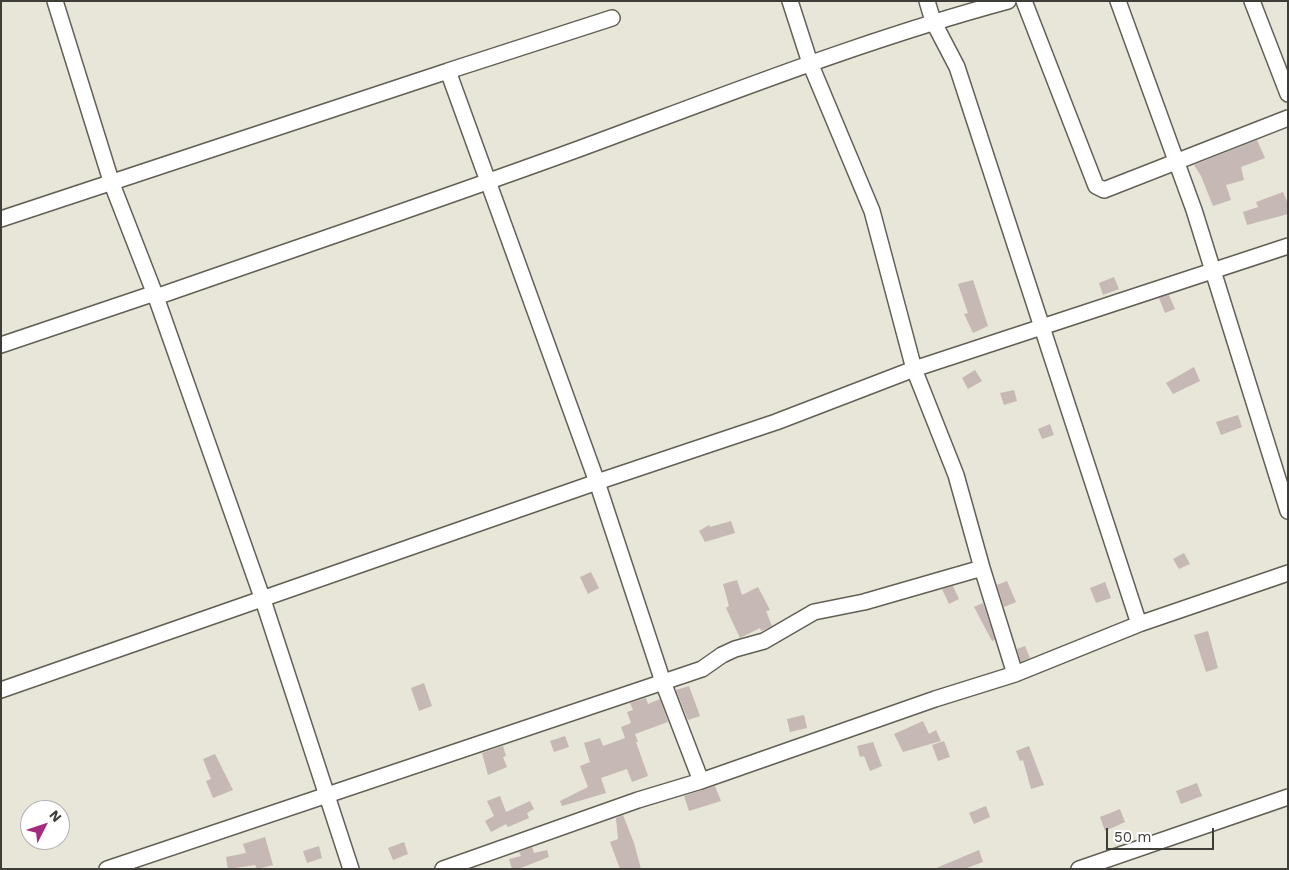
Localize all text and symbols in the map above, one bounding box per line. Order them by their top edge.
north arrow [20,800,70,850]
text: N [46,807,65,825]
scale bar [1109,818,1216,850]
text: 50 m [1114,828,1151,846]

